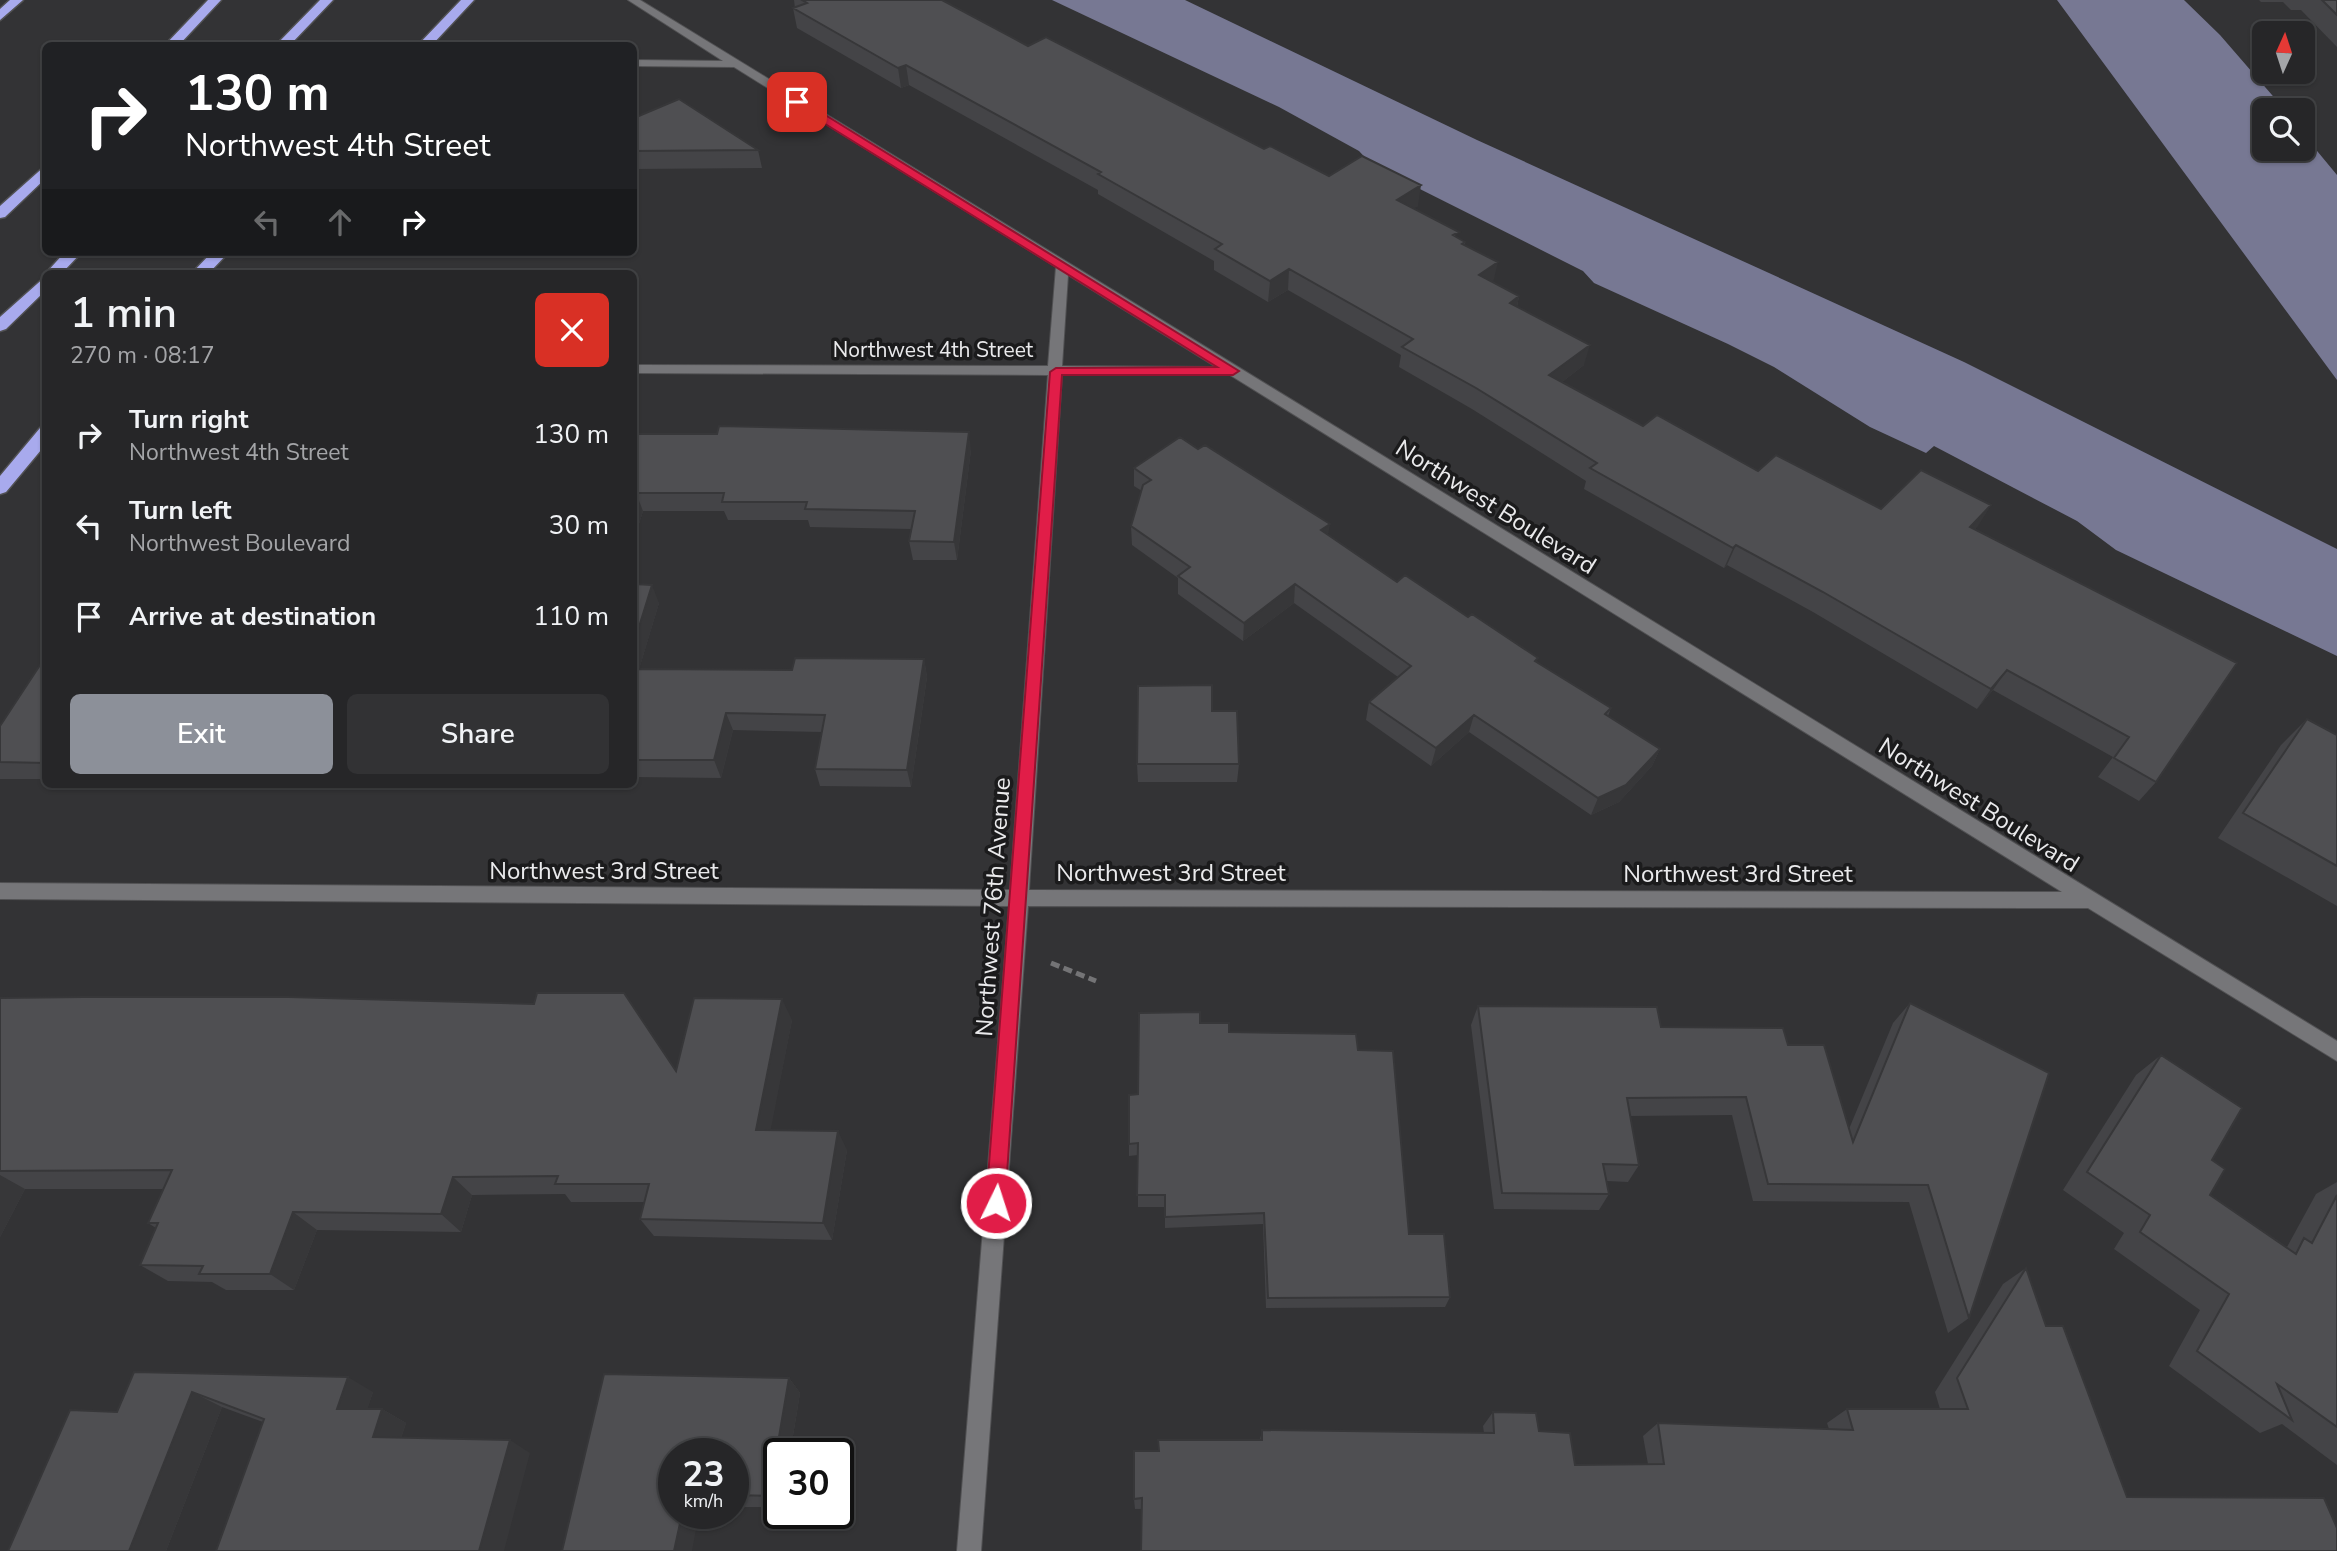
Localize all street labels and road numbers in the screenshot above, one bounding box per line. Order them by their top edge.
street label: Northwest 4th Street [833,336,1034,364]
street label: Northwest Boulevard [1390,432,1602,582]
street label: Northwest Boulevard [1873,730,2085,880]
street label: Northwest 76th Avenue [968,776,1018,1038]
street label: Northwest 3rd Street [489,855,719,887]
street label: Northwest 3rd Street [1056,857,1286,889]
street label: Northwest 3rd Street [1623,858,1853,890]

